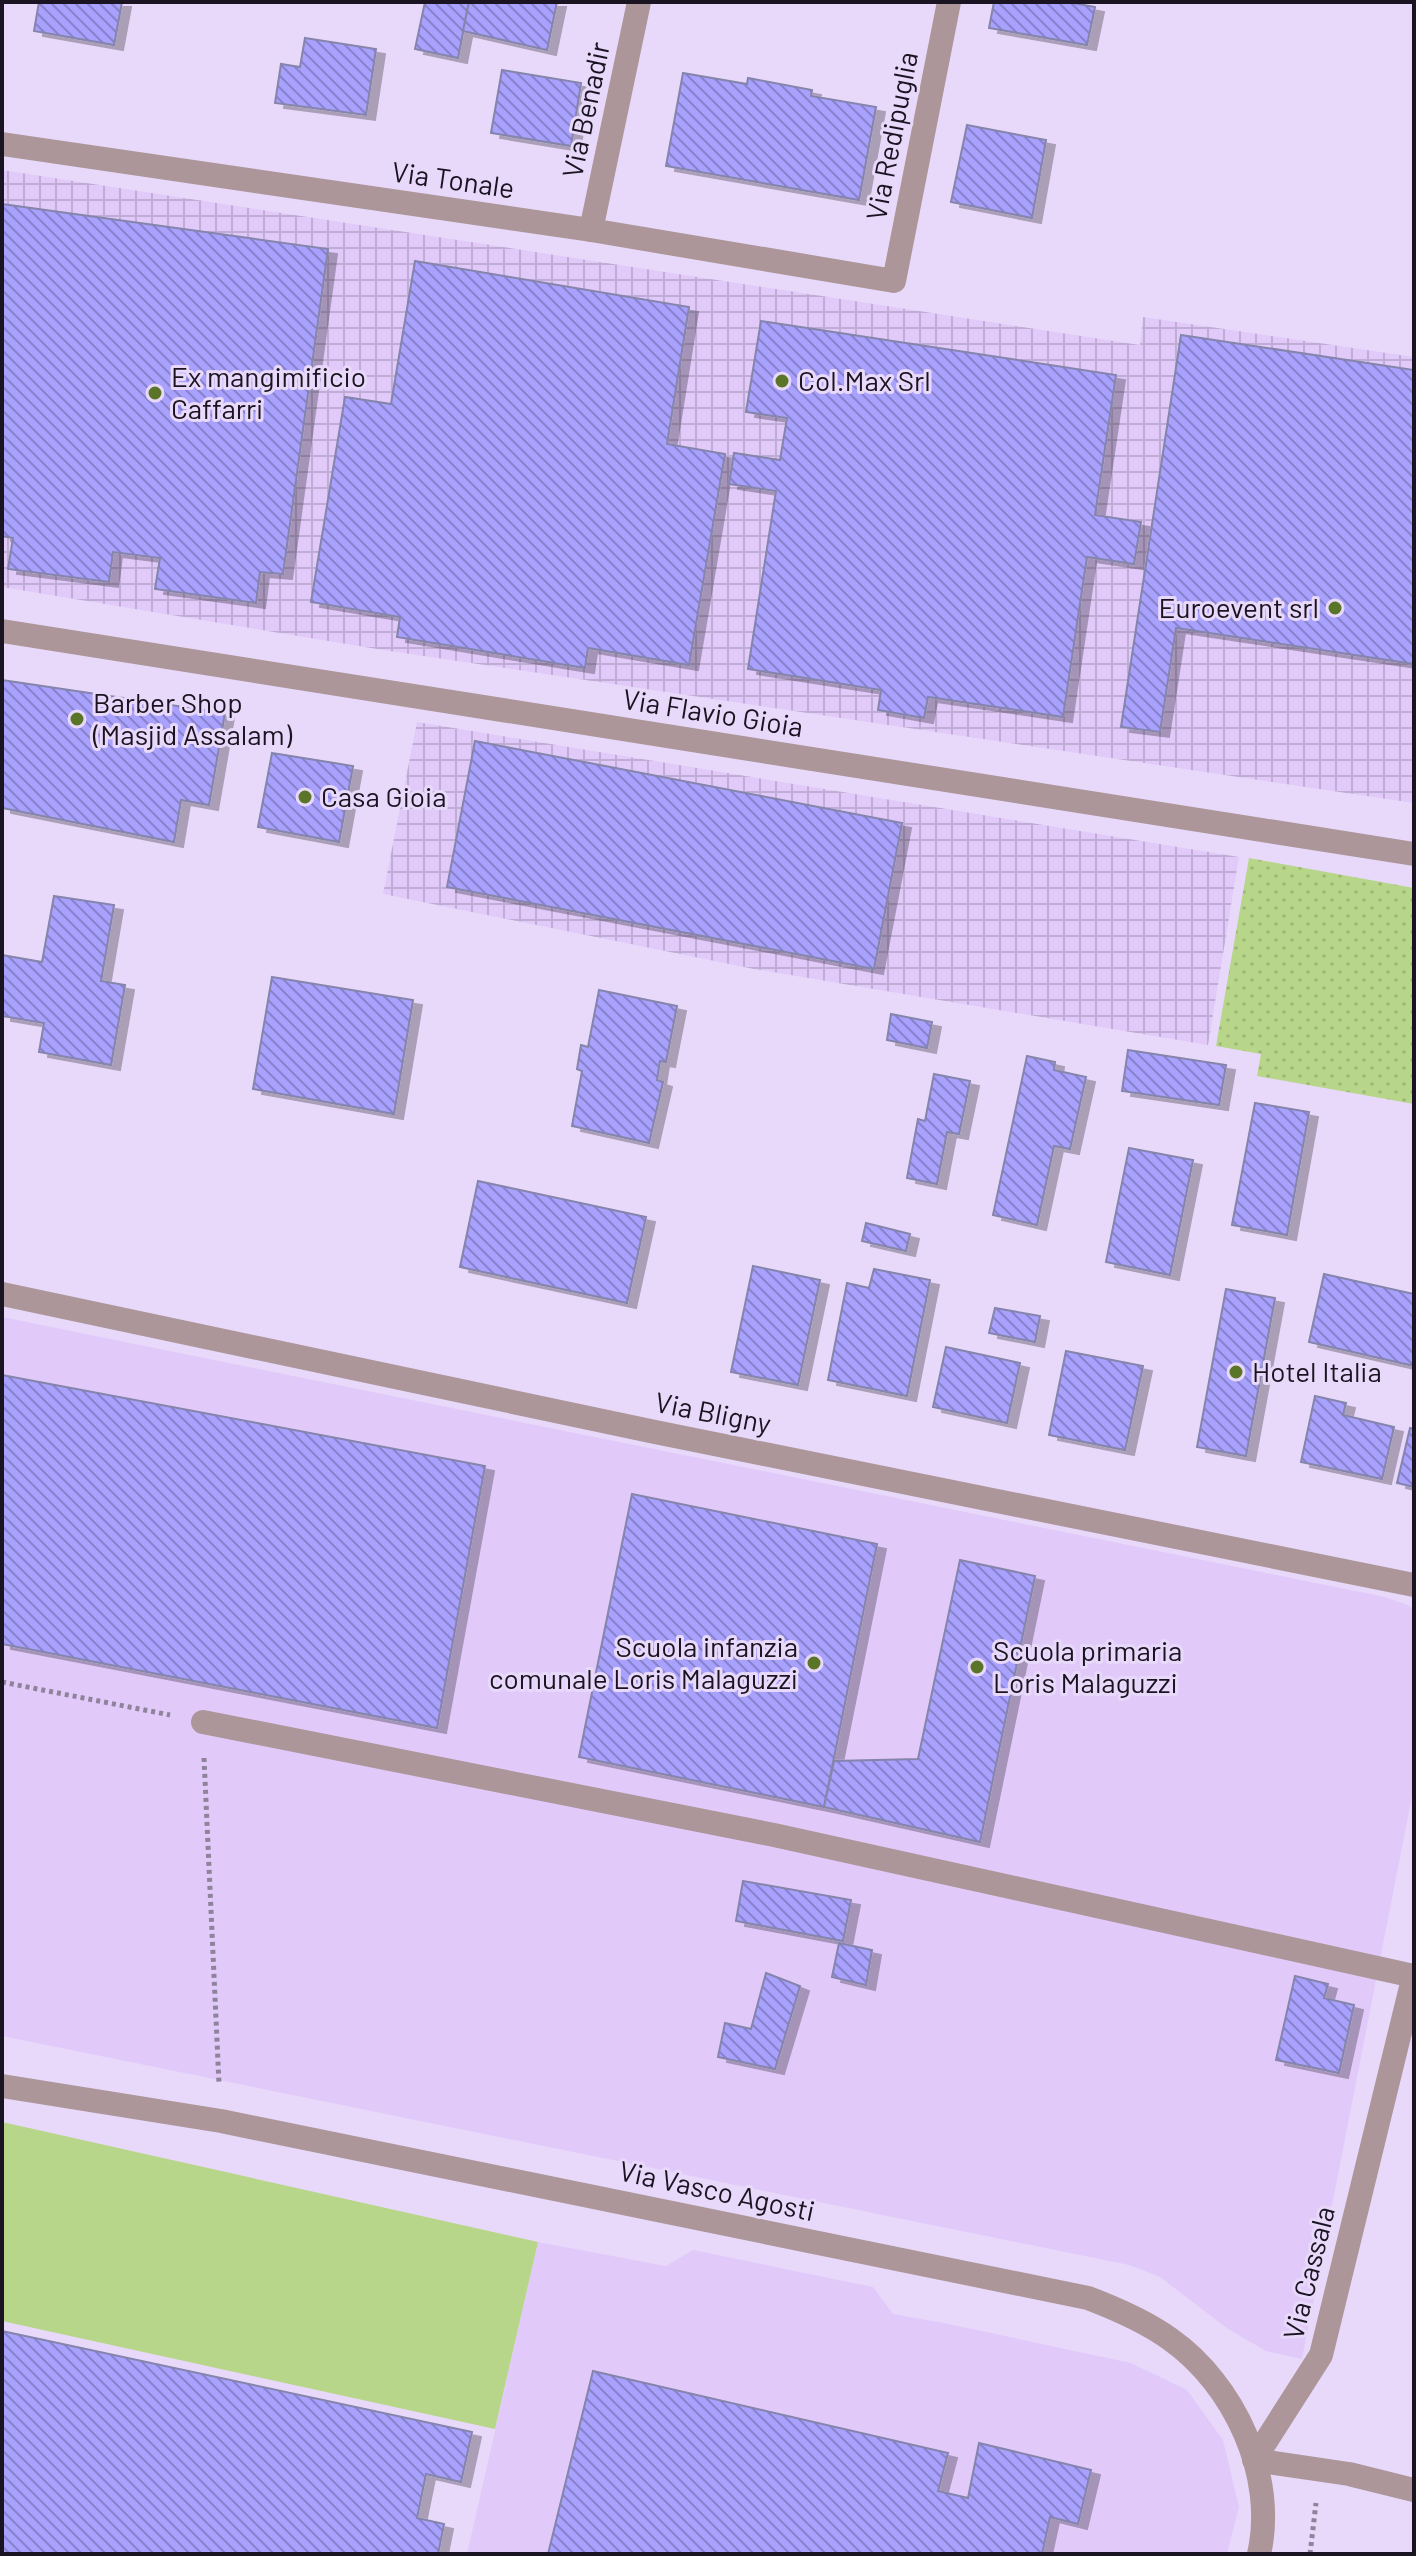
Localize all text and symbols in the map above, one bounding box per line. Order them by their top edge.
street label: Via Benadir [554,39,616,181]
street label: Via Redipuglia [858,48,924,223]
street label: Via Tonale [390,154,517,204]
place label: Ex mangimificio Caffarri [171,359,366,425]
place label: Col.Max Srl [798,363,931,397]
marker: Col.Max Srl [773,372,791,390]
marker: Ex mangimificio Caffarri [146,384,164,402]
place label: Euroevent srl [1158,590,1319,624]
marker: Euroevent srl [1326,599,1344,617]
street label: Via Flavio Gioia [620,681,806,743]
place label: Barber Shop (Masjid Assalam) [92,685,293,751]
marker: Barber Shop (Masjid Assalam) [68,710,86,728]
place label: Casa Gioia [321,779,447,813]
marker: Casa Gioia [296,788,314,806]
place label: Hotel Italia [1252,1354,1382,1388]
marker: Hotel Italia [1227,1363,1245,1381]
street label: Via Bligny [652,1384,774,1440]
place label: Scuola infanzia comunale Loris Malaguzzi [489,1629,798,1695]
place label: Scuola primaria Loris Malaguzzi [993,1633,1182,1699]
marker: Scuola infanzia comunale Loris Malaguzzi [805,1654,823,1672]
marker: Scuola primaria Loris Malaguzzi [968,1658,986,1676]
street label: Via Vasco Agosti [616,2153,818,2227]
street label: Via Cassala [1275,2203,1341,2343]

